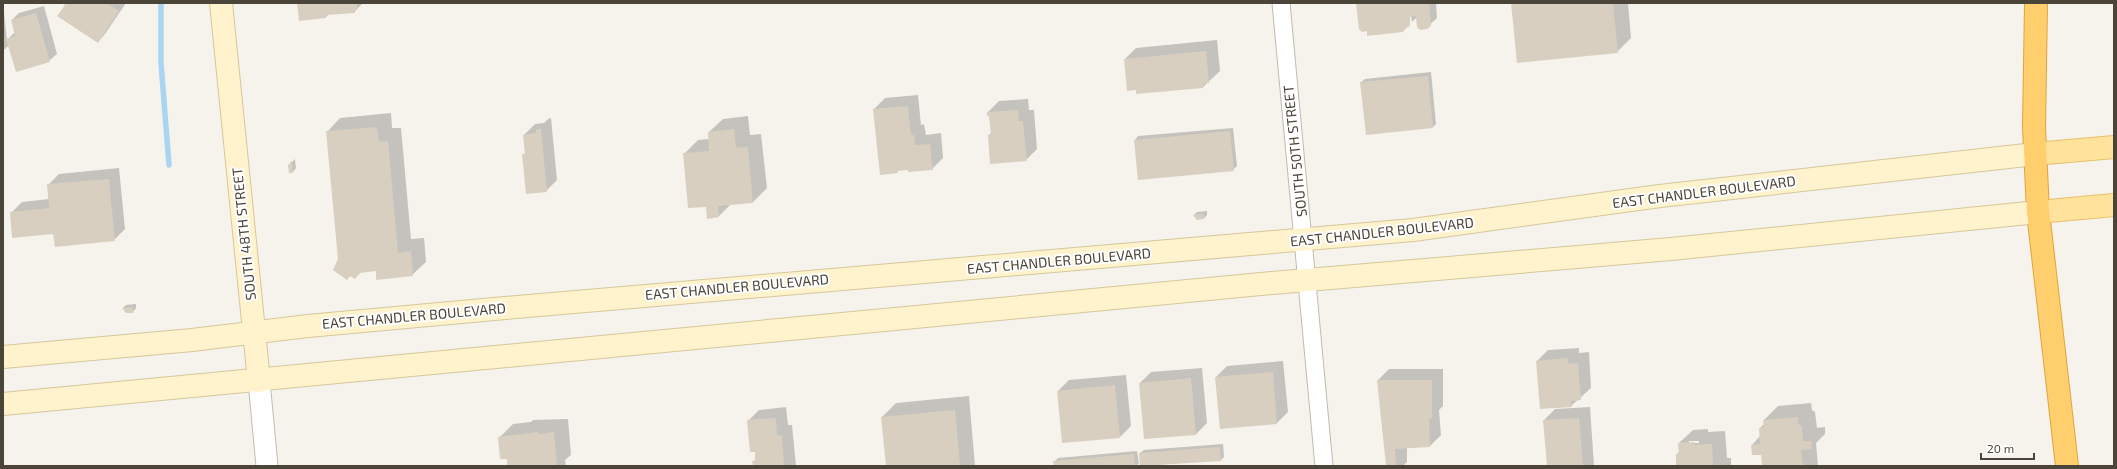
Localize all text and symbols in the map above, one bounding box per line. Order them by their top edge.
street label: SOUTH 50TH STREET [1279,84,1310,218]
street label: SOUTH 48TH STREET [228,167,259,301]
street label: EAST CHANDLER BOULEVARD [1611,172,1797,211]
street label: EAST CHANDLER BOULEVARD [1289,213,1475,250]
street label: EAST CHANDLER BOULEVARD [966,244,1152,277]
street label: EAST CHANDLER BOULEVARD [644,270,830,303]
street label: EAST CHANDLER BOULEVARD [321,299,507,332]
scale bar [1981,435,2034,461]
text: 20 m [1987,441,2014,455]

